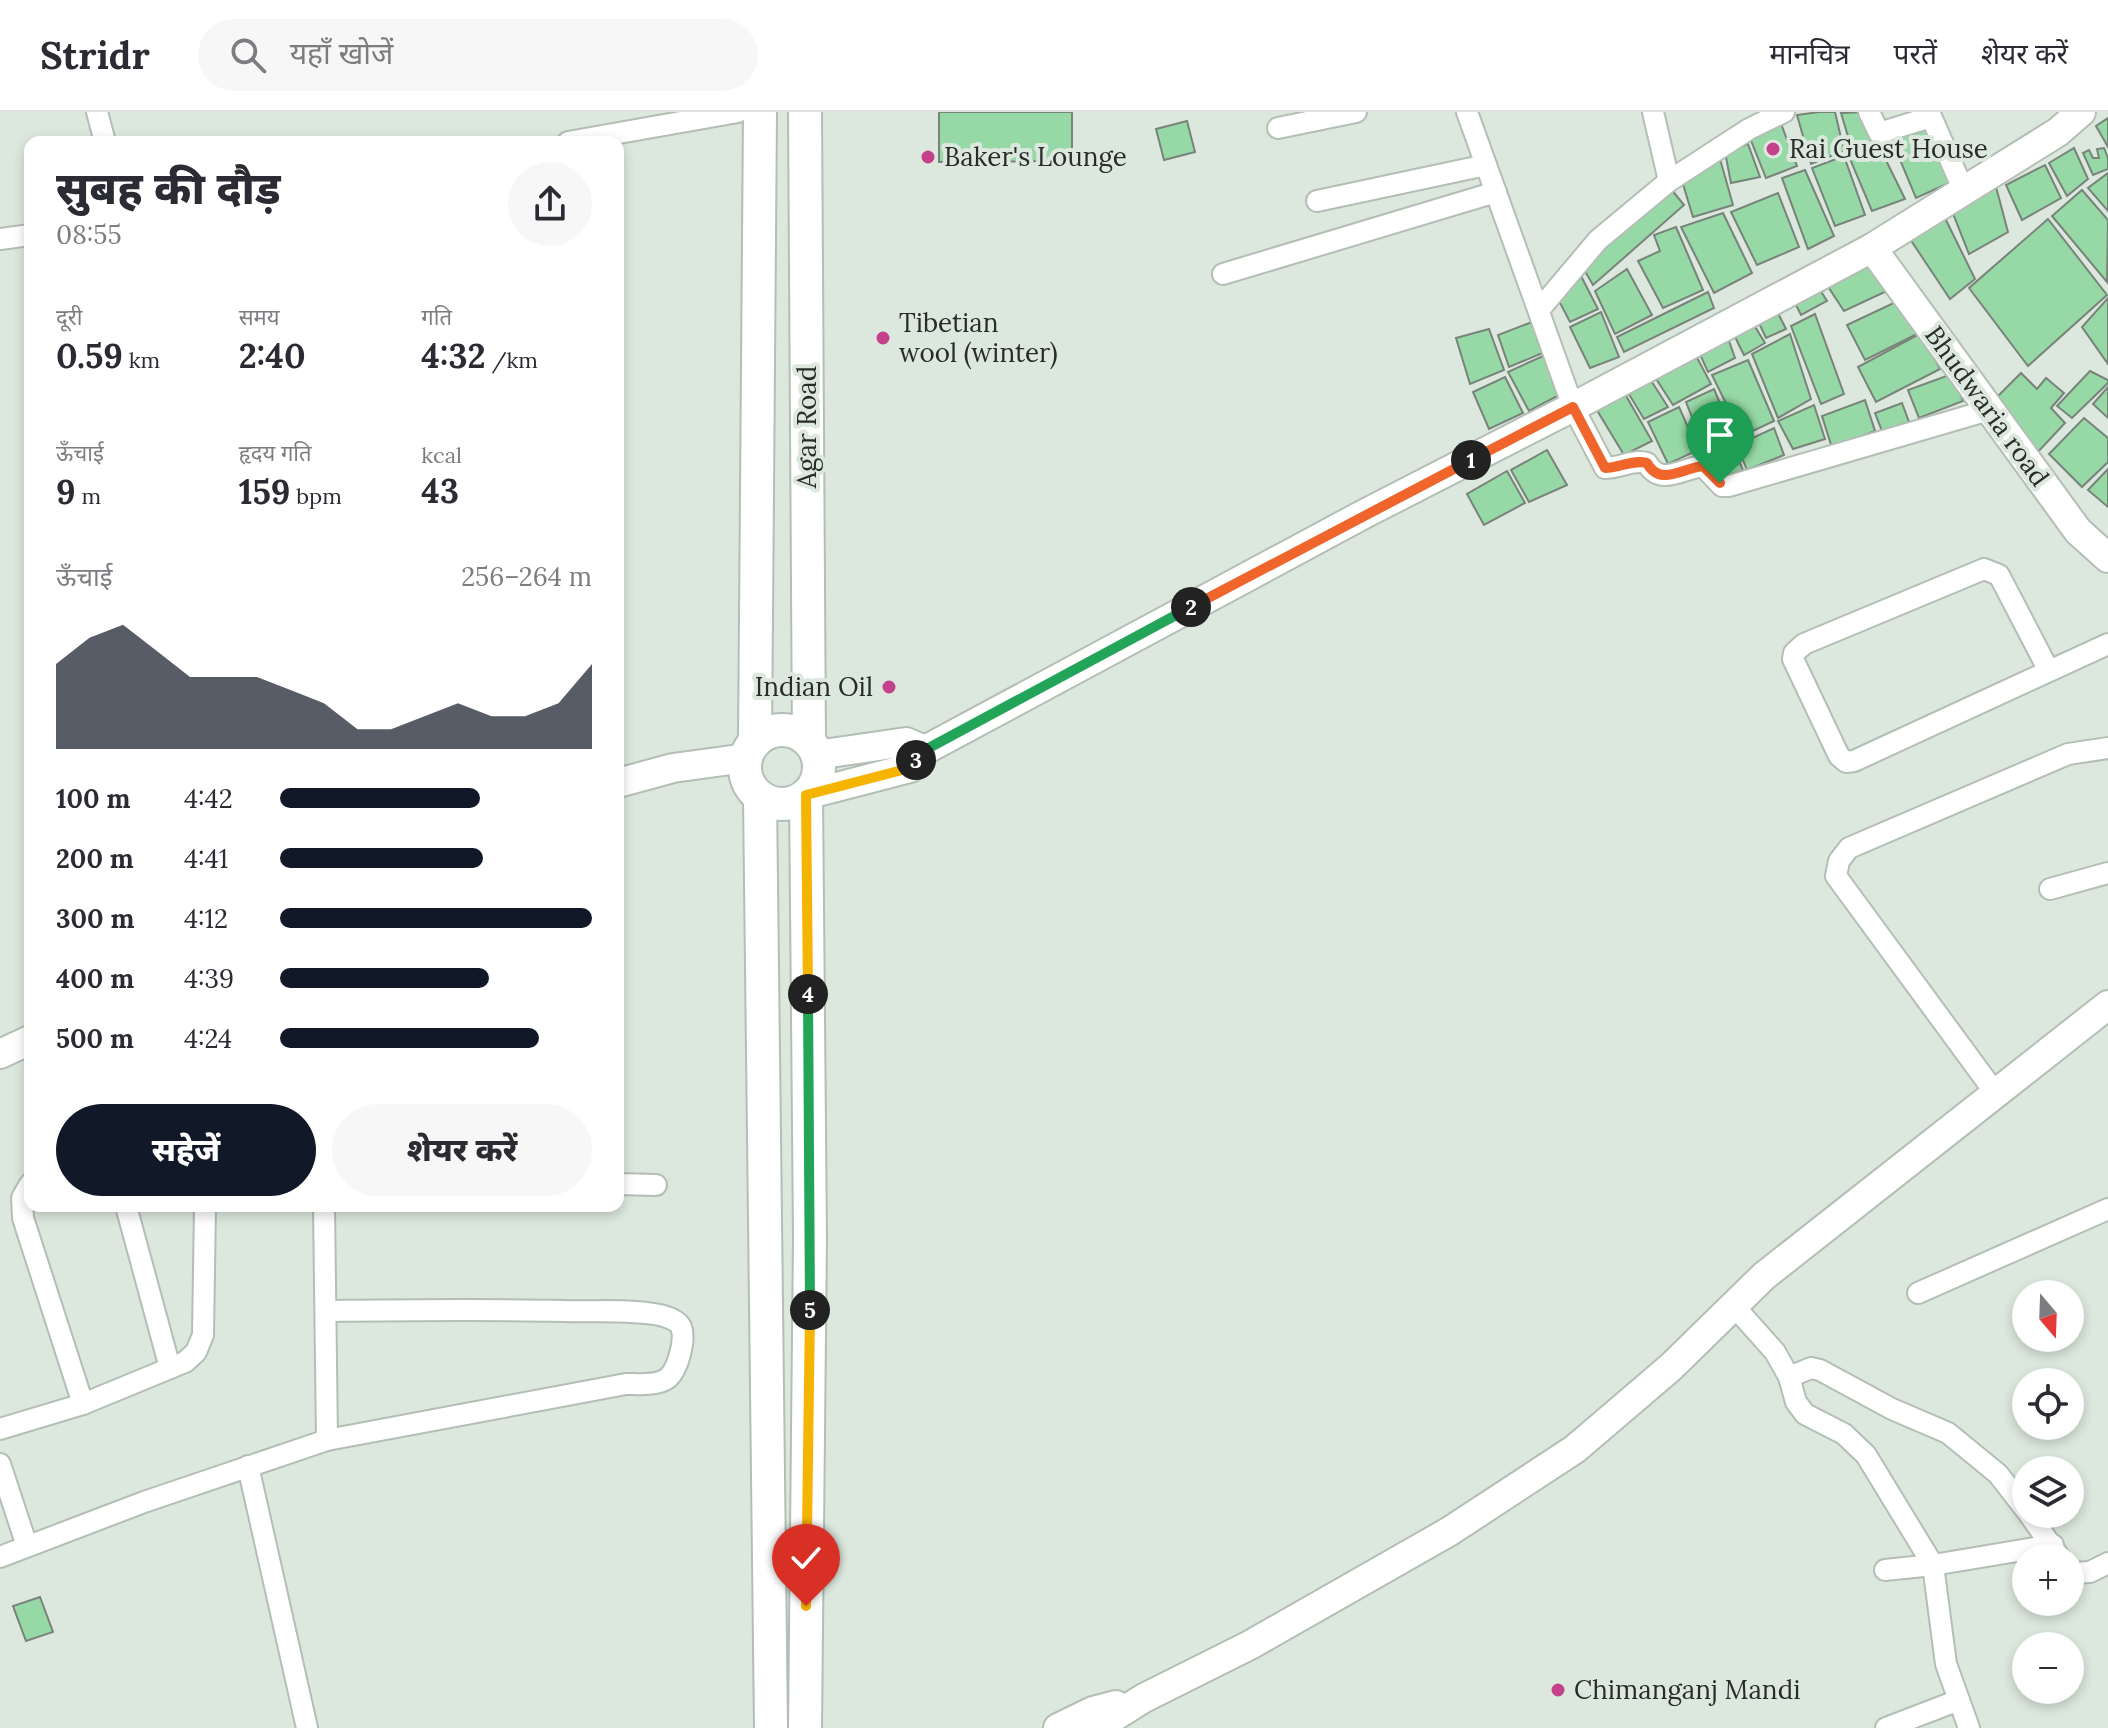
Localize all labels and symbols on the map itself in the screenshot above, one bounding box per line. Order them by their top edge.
place label: Rai Guest House [1789,132,1988,165]
place label: Baker's Lounge [944,140,1127,173]
marker: Rai Guest House [1764,140,1782,158]
marker: Baker's Lounge [919,148,937,166]
place label: Tibetian wool (winter) [899,306,1058,370]
street label: Bhudwaria road [1918,319,2057,492]
marker: Tibetian wool (winter) [874,329,892,347]
street label: Agar Road [790,366,823,489]
pin [1686,401,1754,483]
pin: 1 [1451,440,1491,480]
pin: 2 [1171,587,1211,627]
place label: Indian Oil [755,670,873,703]
marker: Indian Oil [880,678,898,696]
pin: 3 [896,740,936,780]
pin: 4 [788,974,828,1014]
north arrow [2012,1280,2084,1352]
pin: 5 [790,1290,830,1330]
pin [772,1524,840,1606]
place label: Chimanganj Mandi [1574,1673,1801,1706]
marker: Chimanganj Mandi [1549,1681,1567,1699]

